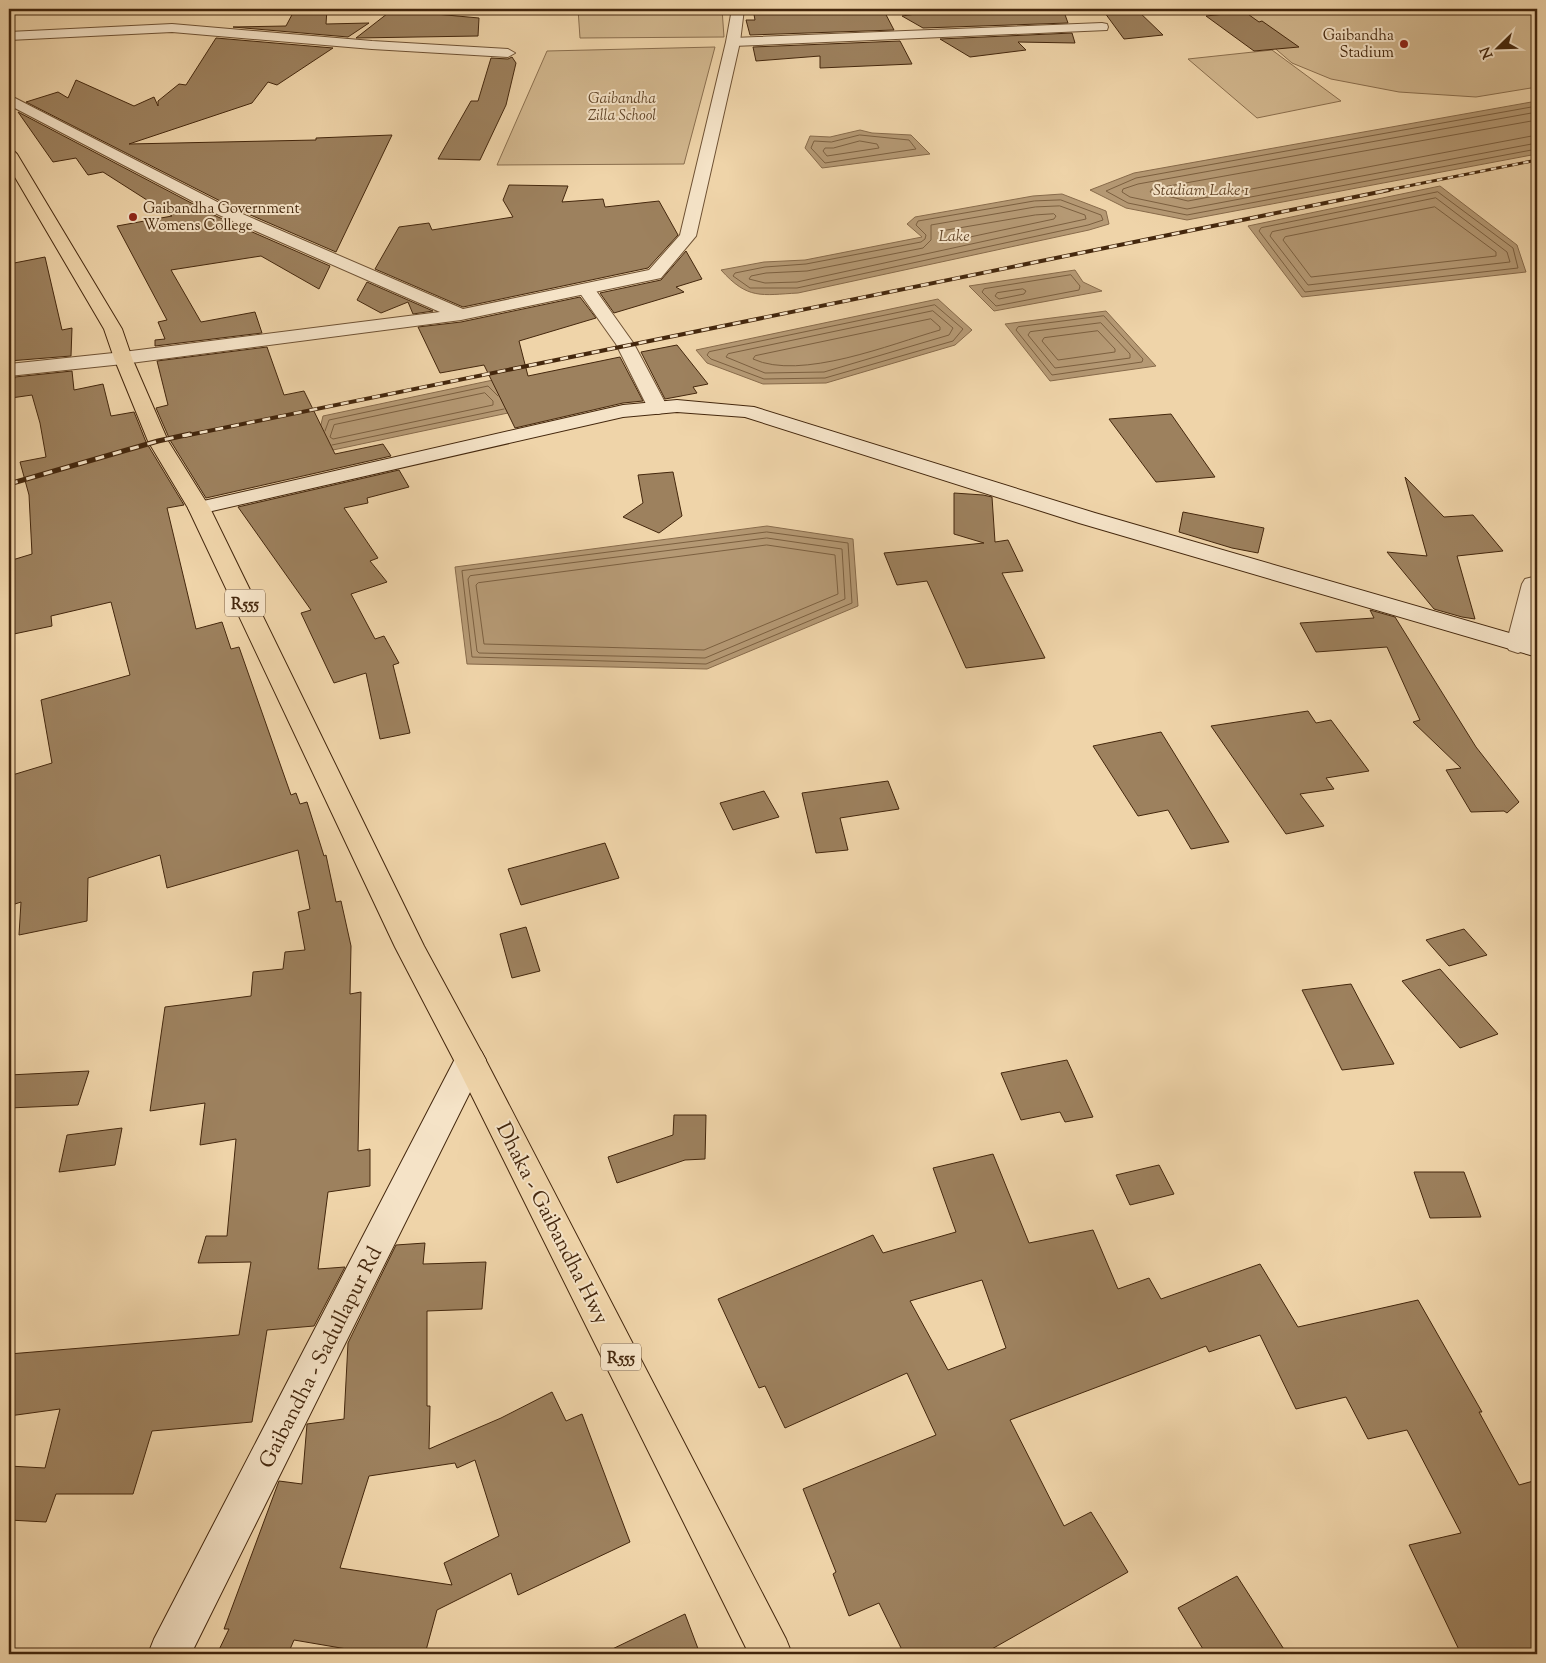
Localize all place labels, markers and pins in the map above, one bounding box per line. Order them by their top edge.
place label: Gaibandha Stadium [1323,26,1395,64]
marker: Gaibandha Stadium [1398,38,1410,50]
place label: Gaibandha Government Womens College [143,199,300,237]
marker: Gaibandha Government Womens College [127,211,139,223]

